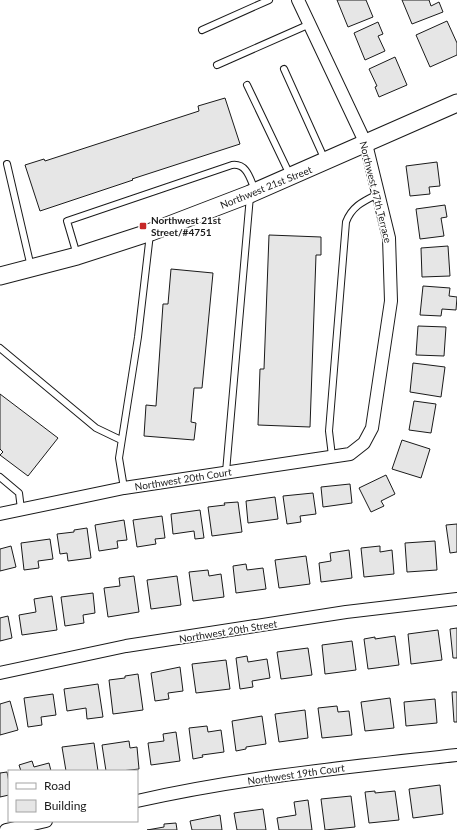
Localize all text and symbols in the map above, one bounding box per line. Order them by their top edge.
street label: Northwest 47th Terrace [358,140,394,244]
street label: Northwest 21st Street [218,163,314,211]
place label: Northwest 21st Street/#4751 [151,214,221,238]
marker: Northwest 21st Street/#4751 [138,221,148,231]
street label: Northwest 20th Court [134,465,233,493]
street label: Northwest 20th Street [178,617,278,645]
street label: Northwest 19th Court [247,761,346,787]
legend [8,770,138,822]
text: Road [44,778,71,793]
text: Building [44,798,87,813]

